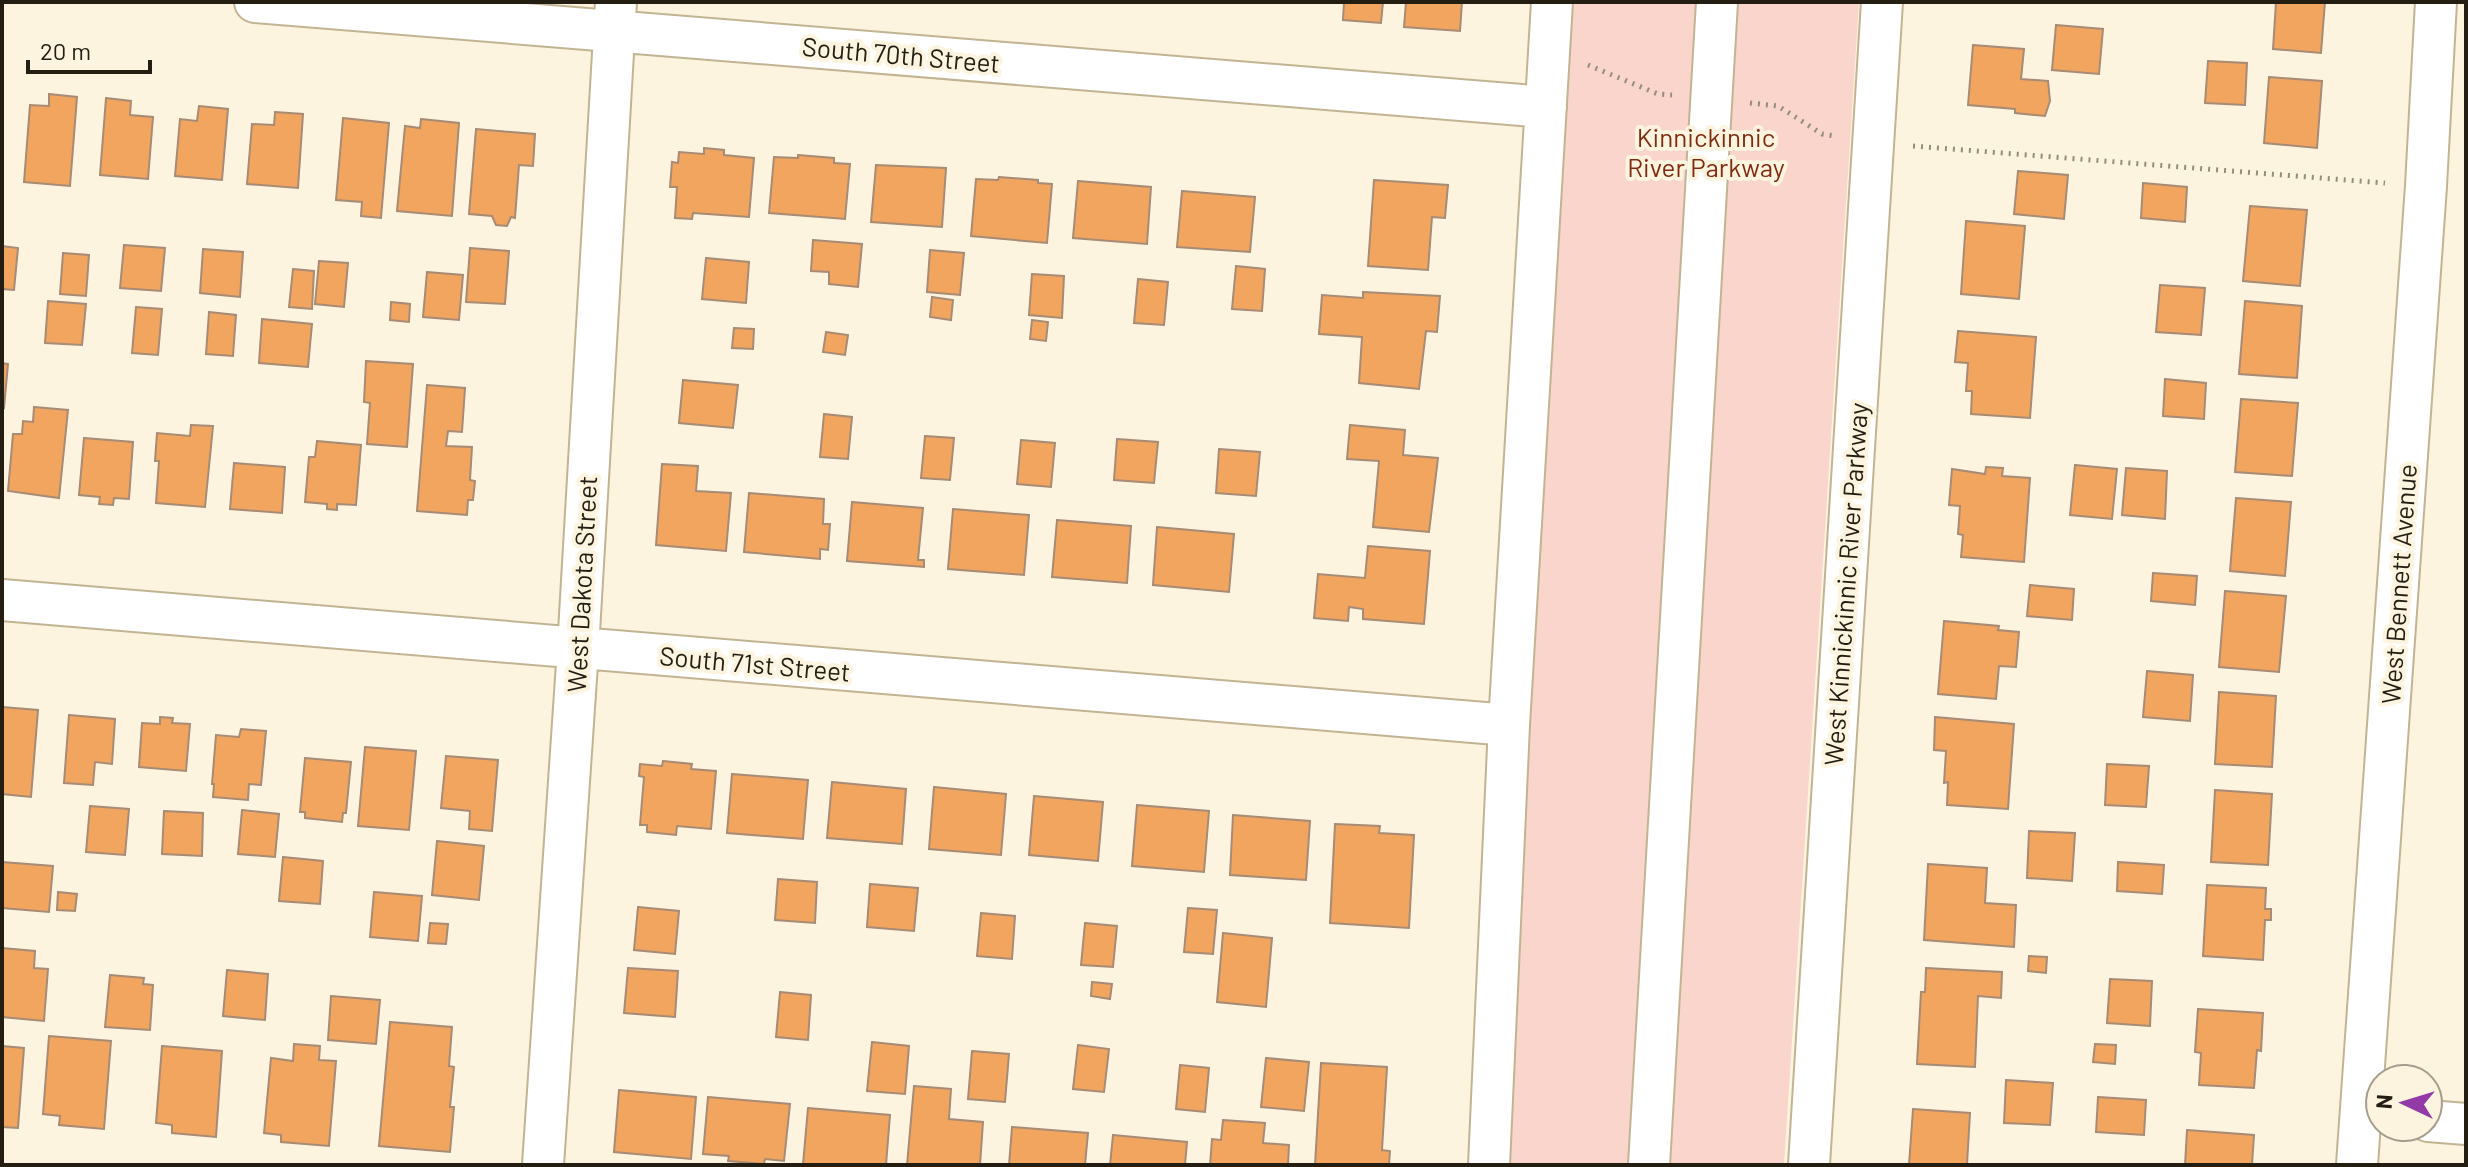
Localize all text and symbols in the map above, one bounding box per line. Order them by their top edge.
scale bar [28,24,150,74]
street label: South 70th Street [801,30,1001,78]
text: 20 m [40,36,91,65]
park label: Kinnickinnic River Parkway [1627,121,1785,182]
street label: West Kinnickinnic River Parkway [1817,402,1873,766]
street label: West Bennett Avenue [2374,463,2422,705]
street label: West Dakota Street [560,475,602,693]
street label: South 71st Street [658,639,852,687]
north arrow [2364,1063,2444,1143]
text: N [2370,1093,2397,1110]

